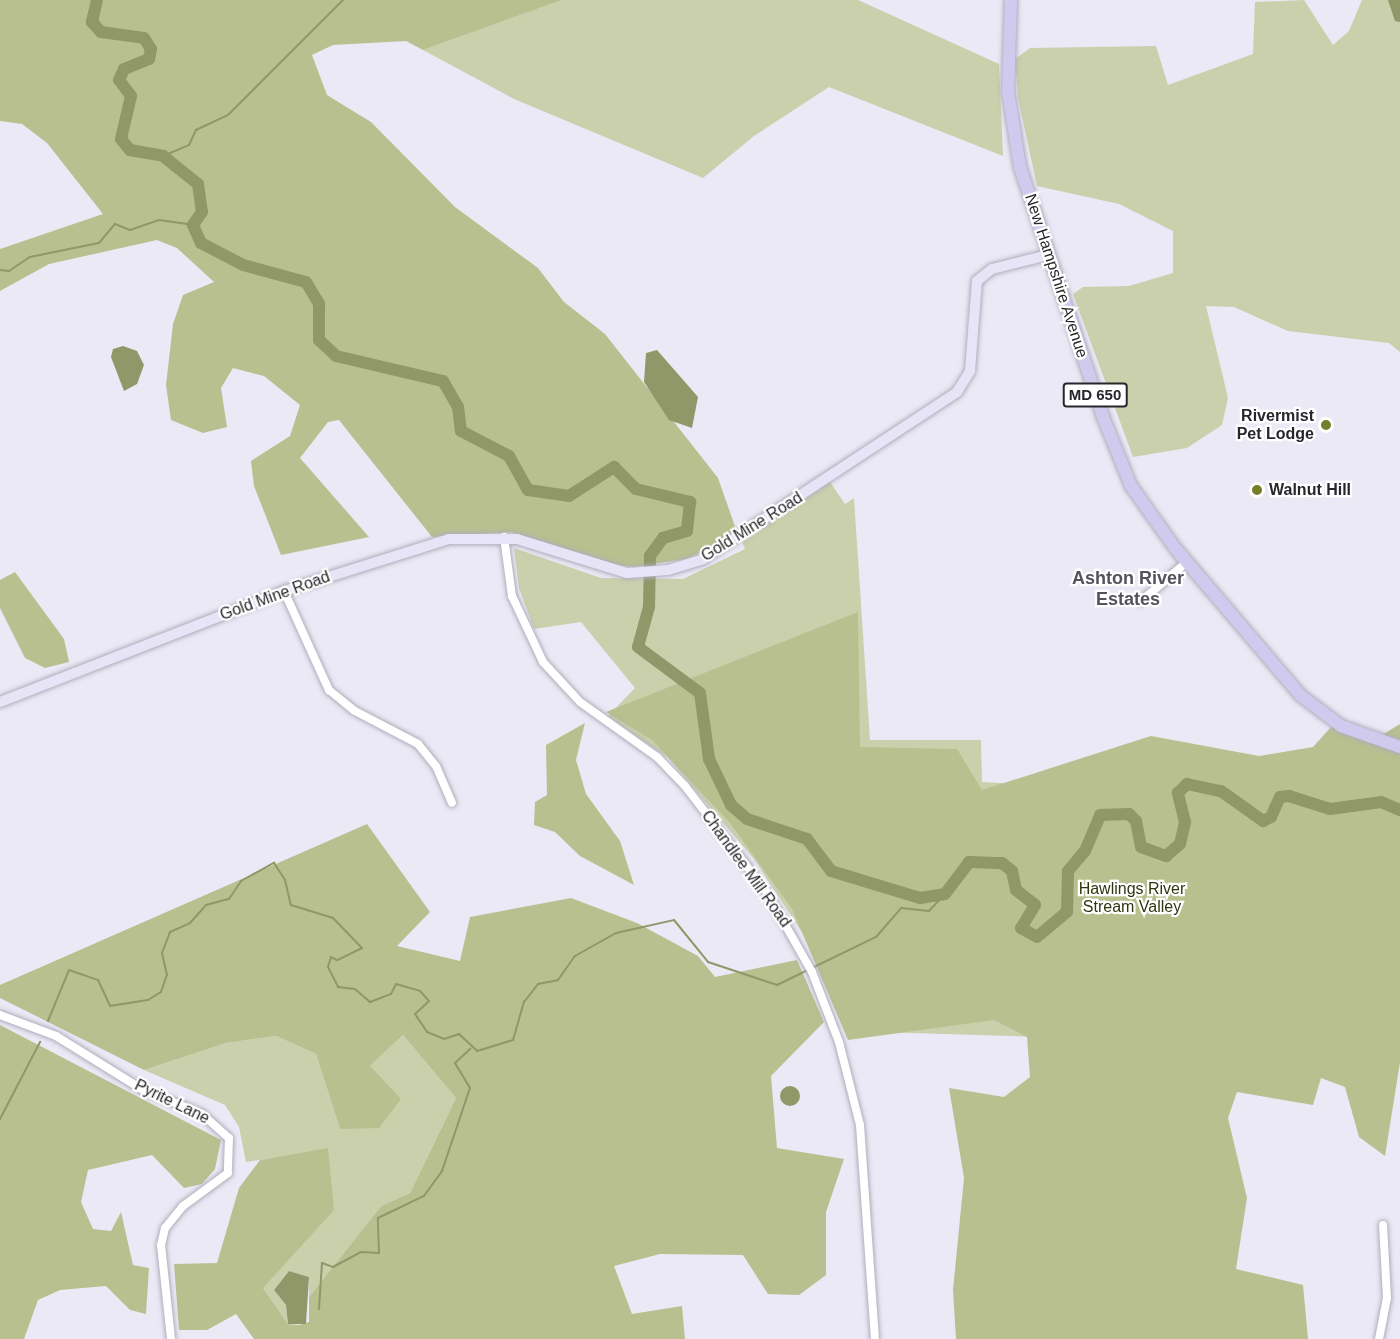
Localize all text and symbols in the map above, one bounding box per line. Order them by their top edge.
street label: New Hampshire Avenue [1020,191,1092,361]
road number: MD 650 [1062,383,1128,407]
place label: Rivermist Pet Lodge [1237,406,1314,444]
marker: Rivermist Pet Lodge [1319,418,1333,432]
place label: Walnut Hill [1269,480,1351,500]
marker: Walnut Hill [1250,483,1264,497]
street label: Gold Mine Road [698,488,806,566]
street label: Gold Mine Road [217,567,333,625]
district label: Ashton River Estates [1072,568,1184,610]
street label: Chandlee Mill Road [697,807,795,931]
park label: Hawlings River Stream Valley [1079,879,1185,917]
street label: Pyrite Lane [131,1076,213,1128]

